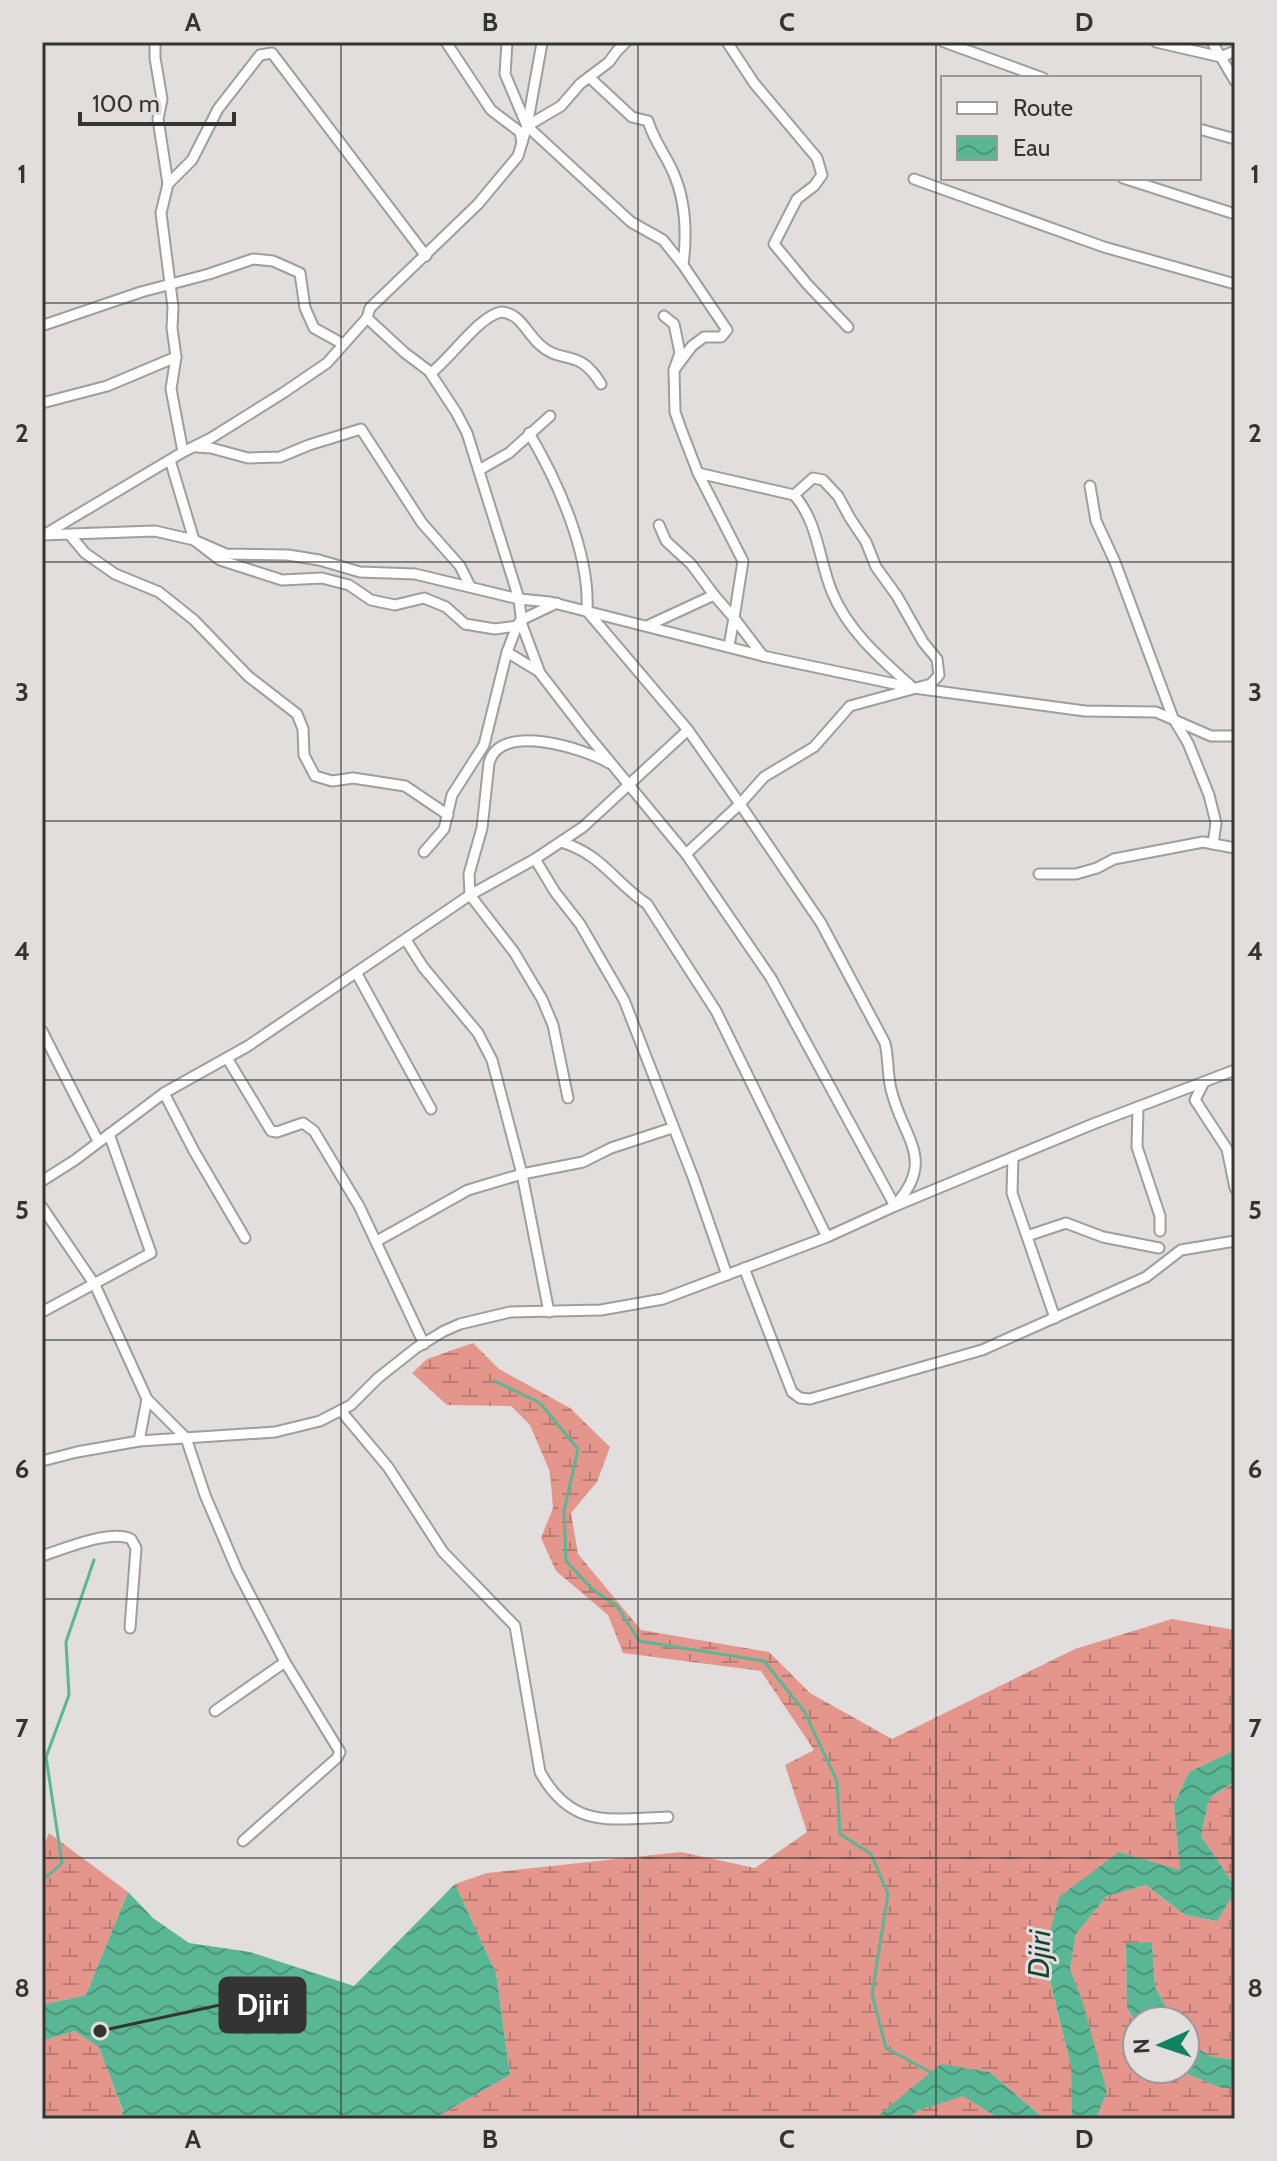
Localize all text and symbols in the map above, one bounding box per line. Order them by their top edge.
text: A [185,6,202,38]
text: B [482,6,498,38]
text: C [779,6,795,38]
text: D [1075,6,1093,38]
scale bar [80,76,234,126]
legend [941,76,1201,180]
text: 100 m [92,89,160,118]
text: Route [1013,93,1073,122]
text: Eau [1013,133,1050,162]
text: 1 [17,158,27,190]
text: 1 [1250,158,1260,190]
text: 2 [15,417,29,449]
text: 2 [1248,417,1262,449]
text: 3 [15,676,29,708]
text: 3 [1248,676,1262,708]
text: 4 [14,935,30,967]
text: 4 [1247,935,1263,967]
text: 5 [15,1194,29,1226]
text: 5 [1248,1194,1262,1226]
text: 6 [15,1453,29,1485]
text: 6 [1248,1453,1262,1485]
text: 7 [15,1712,29,1744]
text: 7 [1248,1712,1262,1744]
water label: Djiri [1020,1929,1058,1979]
text: 8 [14,1972,30,2004]
text: 8 [1247,1972,1263,2004]
callout: Djiri [220,1978,305,2032]
text: Djiri [237,1986,289,2023]
north arrow [1121,2005,1201,2085]
text: N [1128,2038,1155,2054]
text: A [185,2123,202,2155]
text: B [482,2123,498,2155]
text: C [779,2123,795,2155]
text: D [1075,2123,1093,2155]

